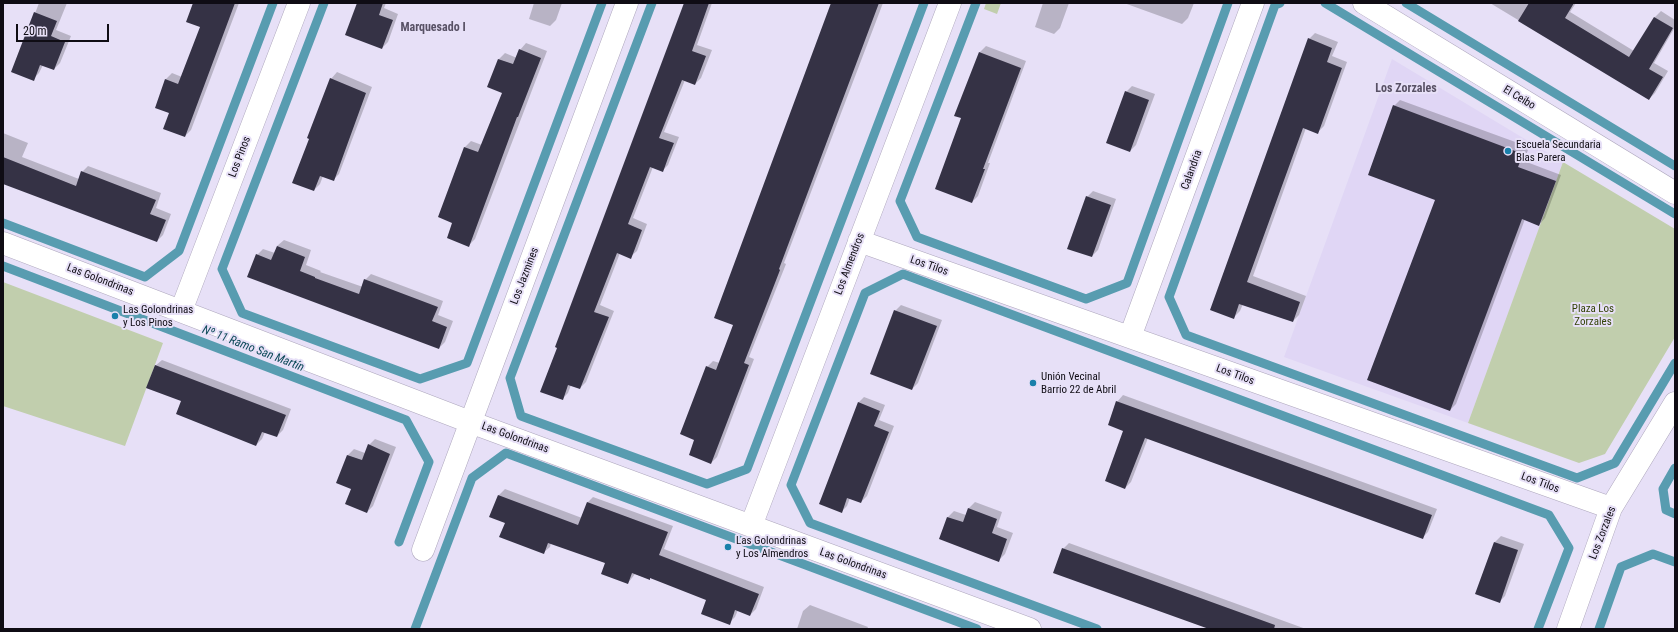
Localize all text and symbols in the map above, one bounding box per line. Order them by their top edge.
scale bar [18,16,111,42]
district label: Marquesado I [400,21,466,35]
text: 20 m [23,24,47,38]
district label: Los Zorzales [1375,82,1437,96]
street label: El Ceibo [1500,83,1538,113]
street label: Los Pinos [226,135,254,179]
place label: Escuela Secundaria Blas Parera [1516,138,1601,164]
marker: Escuela Secundaria Blas Parera [1503,146,1513,156]
street label: Calandria [1179,148,1205,192]
street label: Los Almendros [832,231,868,297]
street label: Los Jazmines [508,246,542,306]
street label: Los Tilos [908,253,950,279]
street label: Las Golondrinas [65,261,135,299]
park label: Plaza Los Zorzales [1572,302,1614,328]
place label: Las Golondrinas y Los Pinos [123,303,193,329]
marker: Las Golondrinas y Los Pinos [110,311,120,321]
water label: Nº 11 Ramo San Martín [200,323,306,375]
street label: Los Tilos [1214,362,1256,388]
place label: Unión Vecinal Barrio 22 de Abril [1041,370,1116,396]
marker: Unión Vecinal Barrio 22 de Abril [1028,378,1038,388]
street label: Las Golondrinas [480,420,550,456]
street label: Los Tilos [1519,470,1561,496]
street label: Los Zorzales [1587,505,1619,561]
place label: Las Golondrinas y Los Almendros [736,534,808,560]
marker: Las Golondrinas y Los Almendros [723,542,733,552]
street label: Las Golondrinas [818,546,888,582]

